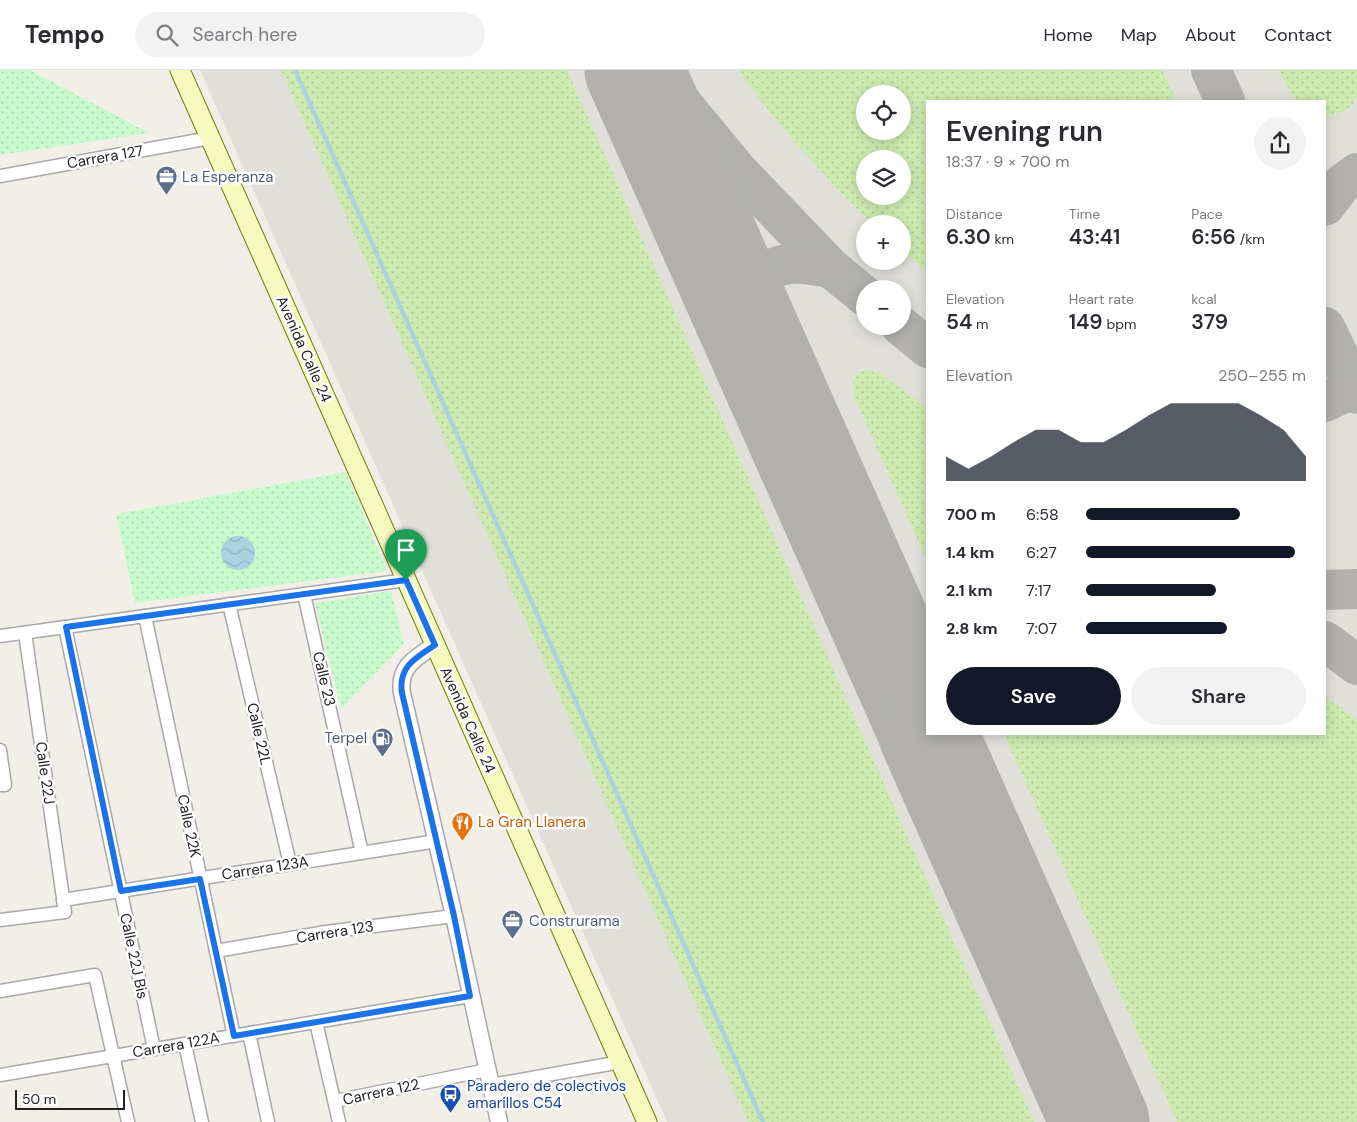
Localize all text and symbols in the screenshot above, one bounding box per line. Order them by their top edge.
search box [135,12,485,57]
text: Tempo [25,19,105,50]
icon: search [153,21,181,49]
text: Search here [193,22,297,47]
text: Home [1043,23,1093,47]
text: Map [1121,23,1157,47]
text: About [1185,23,1236,47]
text: Contact [1264,23,1332,47]
map controls [856,85,911,335]
button: locate [856,85,911,140]
text: Evening run [946,113,1103,150]
button: share [1254,117,1306,169]
street label: Carrera 127 [65,140,145,174]
button: layers [856,150,911,205]
text: 18:37 · 9 × 700 m [946,151,1069,172]
office icon: La Esperanza [154,165,178,196]
place label: La Esperanza [182,167,273,187]
text: Distance [946,205,1003,223]
text: Time [1069,205,1100,223]
text: Pace [1191,205,1223,223]
button: + [856,215,911,270]
text: 6.30 [946,223,991,251]
text: 43:41 [1069,223,1120,251]
text: 6:56 [1191,223,1236,251]
text: km [991,230,1014,248]
text: /km [1236,230,1265,248]
button: − [856,280,911,335]
text: Elevation [946,290,1004,308]
text: Heart rate [1069,290,1134,308]
text: kcal [1191,290,1217,308]
street label: Avenida Calle 24 [272,293,336,405]
text: 54 [946,308,972,336]
text: 149 [1069,308,1103,336]
text: 379 [1191,308,1228,336]
text: m [972,315,989,333]
text: bpm [1103,315,1136,333]
text: Elevation [946,365,1013,386]
text: 250–255 m [1218,365,1306,386]
text: 700 m [946,504,996,525]
text: 6:58 [1026,504,1059,525]
pin [385,529,427,580]
icon: arrive [392,536,420,564]
text: 1.4 km [946,542,994,563]
text: 6:27 [1026,542,1057,563]
text: 2.1 km [946,580,993,601]
text: 7:17 [1026,580,1051,601]
text: 2.8 km [946,618,997,639]
text: 7:07 [1026,618,1057,639]
street label: Calle 23 [308,650,340,708]
street label: Avenida Calle 24 [436,664,500,776]
button: Save [946,667,1121,725]
button: Share [1131,667,1306,725]
street label: Calle 22L [242,701,276,767]
fuel station icon: Terpel [371,726,395,757]
place label: Terpel [325,728,367,748]
street label: Calle 22J [31,740,59,806]
street label: Calle 22K [173,793,206,860]
restaurant icon: La Gran Llanera [450,810,474,841]
place label: La Gran Llanera [478,812,586,832]
street label: Carrera 123A [220,851,310,885]
office icon: Construrama [501,909,525,940]
street label: Calle 22J Bis [115,911,153,1001]
place label: Construrama [529,911,620,931]
street label: Carrera 123 [295,916,375,948]
street label: Carrera 122A [131,1028,221,1062]
street label: Carrera 122 [341,1074,421,1110]
place label: Paradero de colectivos amarillos C54 [467,1076,626,1113]
bus stop icon: Paradero de colectivos amarillos C54 [439,1083,463,1114]
scale bar [15,1087,125,1110]
text: 50 m [22,1090,56,1108]

